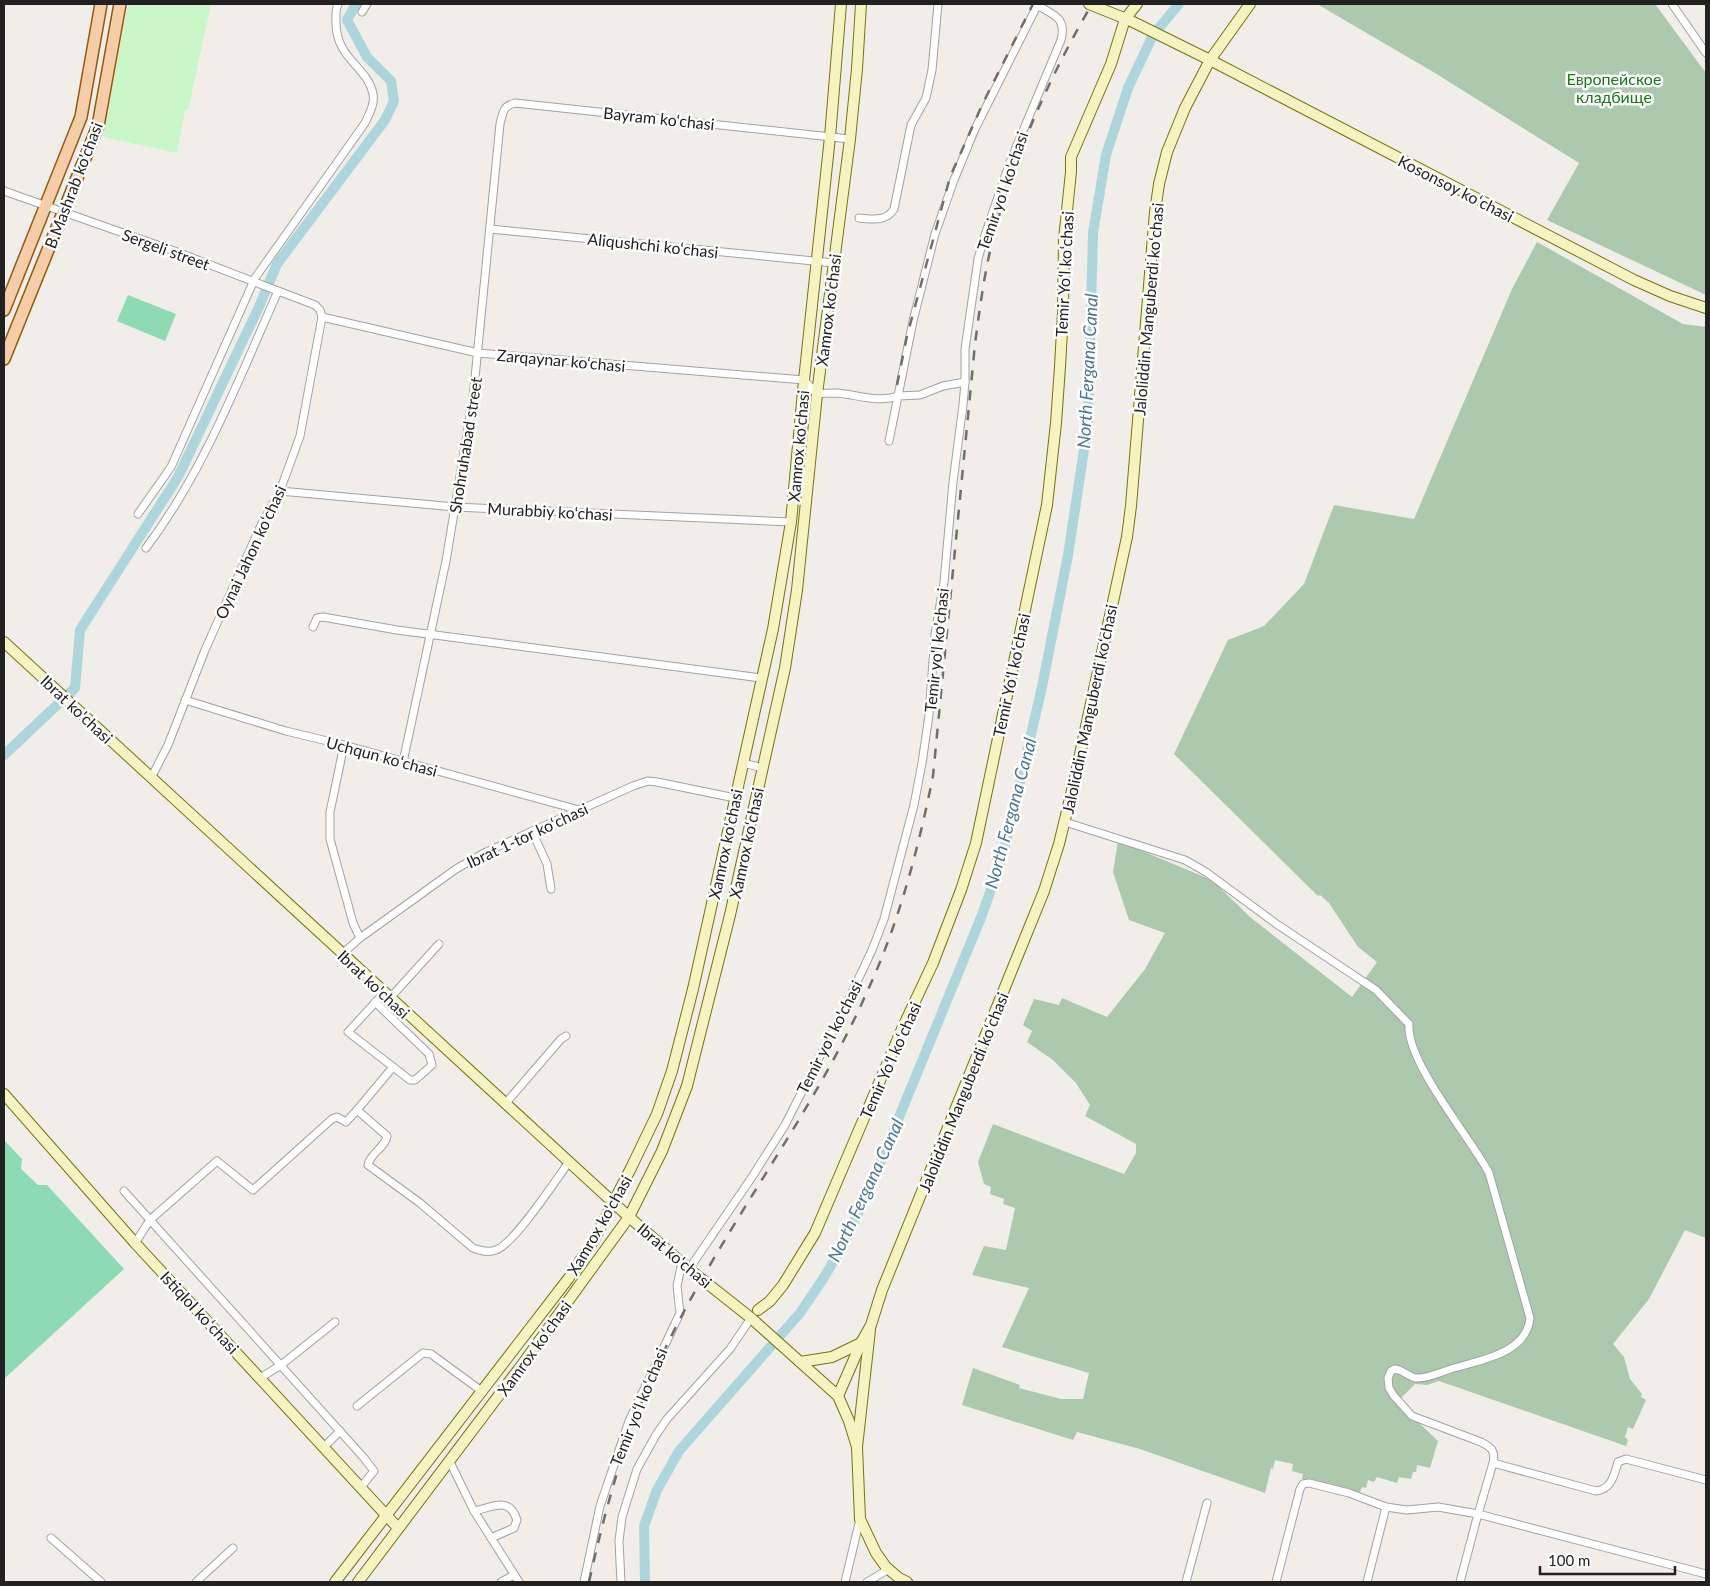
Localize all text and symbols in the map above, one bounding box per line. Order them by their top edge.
park label: Европейское кладбище [1567,69,1661,106]
street label: Bayram ko‘chasi [602,103,716,133]
street label: B.Mashrab ko'chasi [40,119,106,251]
street label: Temir yo'l ko'chasi [973,129,1031,253]
street label: Kosonsoy koʻchasi [1395,151,1517,225]
street label: Jaloliddin Manguberdi koʻchasi [1129,202,1167,416]
street label: Temir Yoʻl koʻchasi [1051,211,1077,337]
street label: Sergeli street [120,224,213,274]
street label: Aliqushchi ko‘chasi [587,229,719,261]
street label: Xamrox koʻchasi [812,253,844,367]
water label: North Fergana Canal [1072,293,1102,449]
street label: Zarqaynar ko‘chasi [496,345,626,375]
street label: Shohruhabad street [445,375,485,515]
street label: Xamrox ko'chasi [784,389,812,503]
street label: Oynai Jahon ko‘chasi [211,482,289,622]
street label: Murabbiy ko‘chasi [487,498,613,524]
street label: Temir yo'l ko'chasi [920,587,952,713]
street label: Jaloliddin Manguberdi koʻchasi [1058,603,1120,815]
street label: Temir Yoʻl koʻchasi [989,611,1033,739]
street label: Ibrat ko'chasi [37,671,117,747]
street label: Uchqun koʻchasi [324,732,440,780]
water label: North Fergana Canal [979,735,1041,891]
street label: Xamrox koʻchasi [725,786,767,900]
street label: Xamrox ko'chasi [704,787,746,901]
street label: Ibrat 1-tor koʻchasi [463,799,591,871]
street label: Ibrat ko'chasi [334,946,414,1022]
street label: Temir yo'l ko'chasi [792,977,866,1097]
street label: Jaloliddin Manguberdi koʻchasi [914,989,1012,1195]
street label: Temir Yoʻl koʻchasi [856,999,924,1121]
water label: North Fergana Canal [822,1115,908,1265]
street label: Xamrox ko'chasi [563,1172,635,1278]
street label: Ibrat ko'chasi [634,1218,716,1292]
street label: Istiqlol koʻchasi [157,1267,243,1357]
street label: Xamrox koʻchasi [493,1297,575,1399]
street label: Temir yoʻl koʻchasi [606,1345,670,1469]
scale bar [1540,1544,1675,1576]
text: 100 m [1548,1551,1590,1569]

